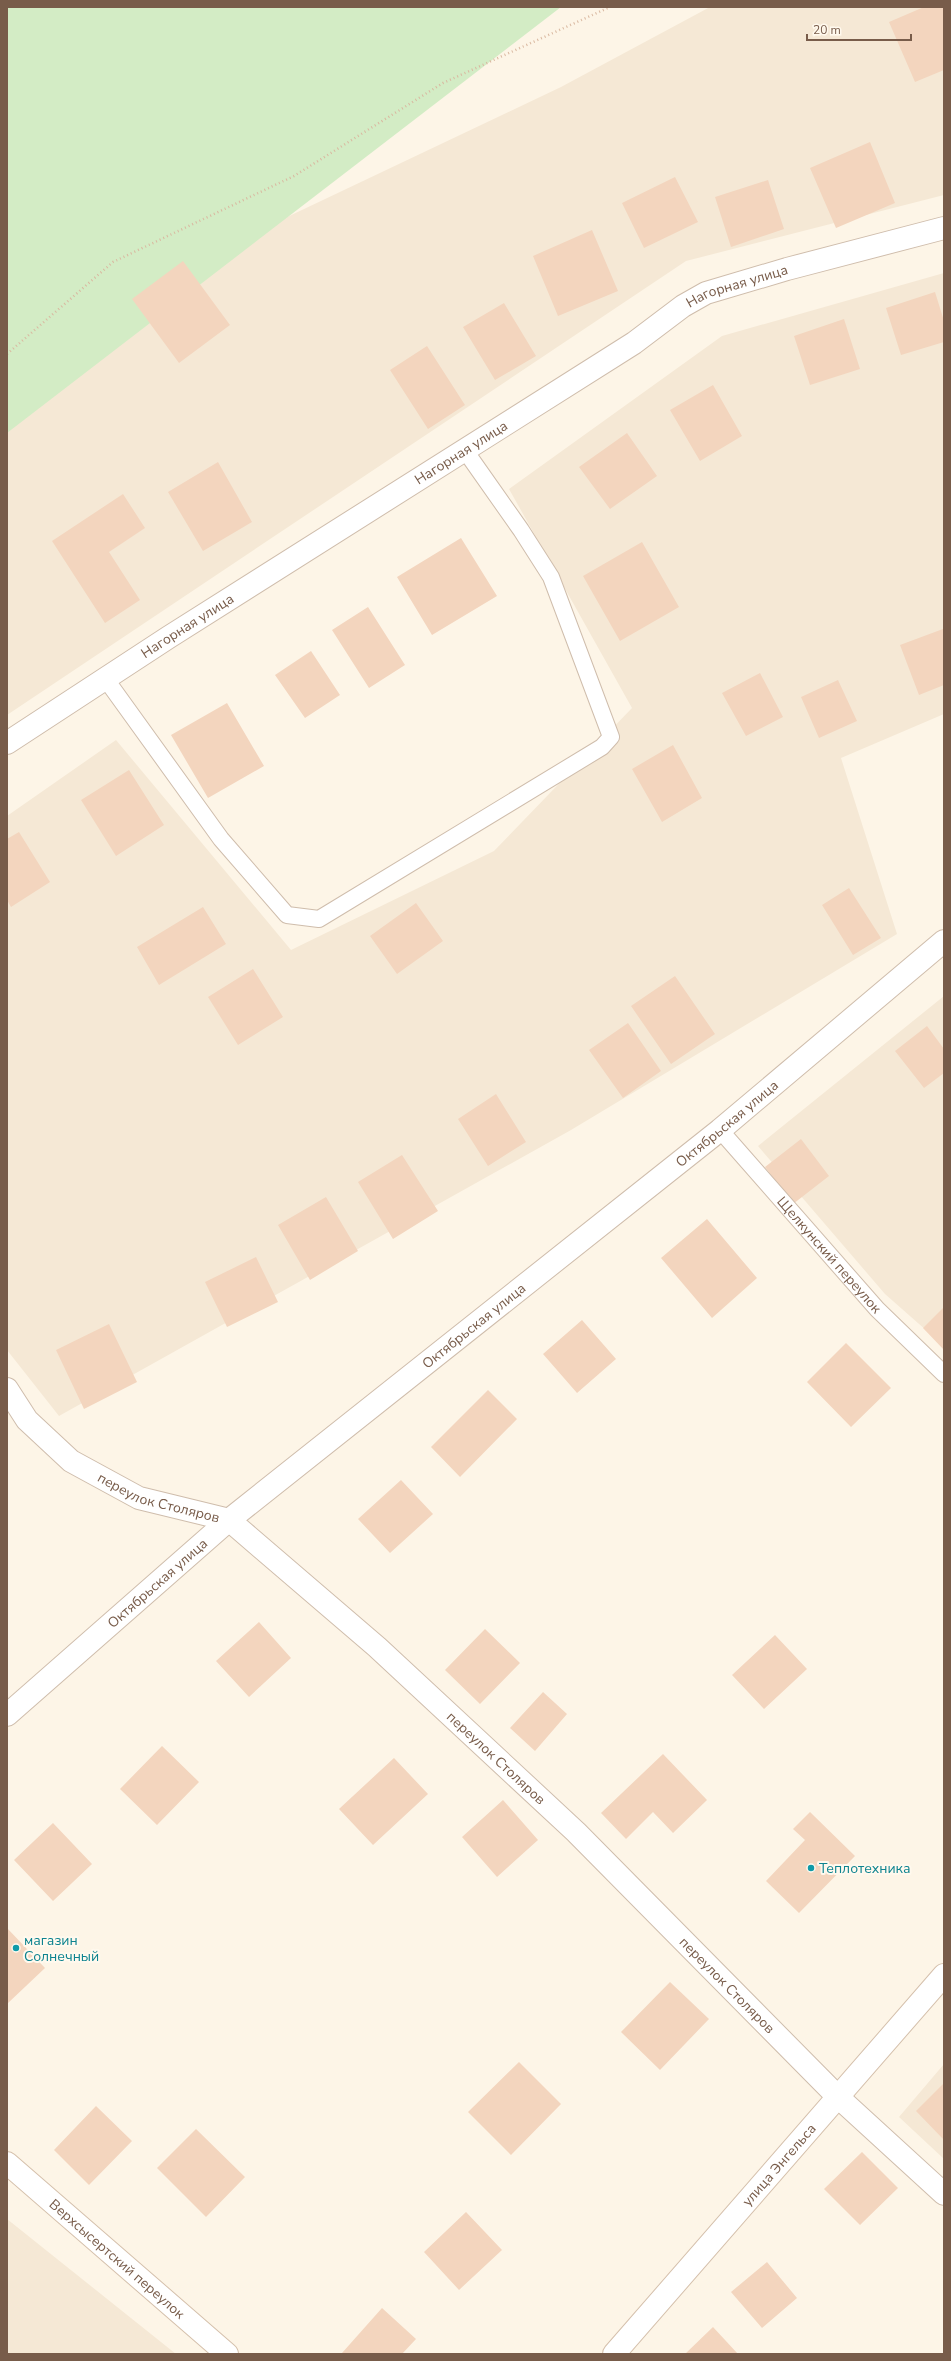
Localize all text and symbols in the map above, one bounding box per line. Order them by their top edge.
scale bar [807,16,911,42]
text: 20 m [813,22,841,38]
street label: Нагорная улица [682,260,790,312]
street label: Нагорная улица [411,416,511,489]
street label: Нагорная улица [137,589,237,662]
street label: Октябрьская улица [672,1076,782,1171]
street label: Щелкунский переулок [773,1192,886,1318]
street label: Октябрьская улица [418,1279,530,1373]
street label: переулок Столяров [94,1468,222,1527]
street label: Октябрьская улица [103,1534,211,1632]
street label: переулок Столяров [443,1707,550,1809]
place label: Теплотехника [819,1859,911,1878]
marker: Теплотехника [806,1863,816,1873]
place label: магазин Солнечный [24,1931,99,1966]
street label: переулок Столяров [675,1933,779,2038]
marker: магазин Солнечный [11,1943,21,1953]
street label: улица Энгельса [738,2119,820,2210]
street label: Верхсысертский переулок [45,2194,190,2323]

